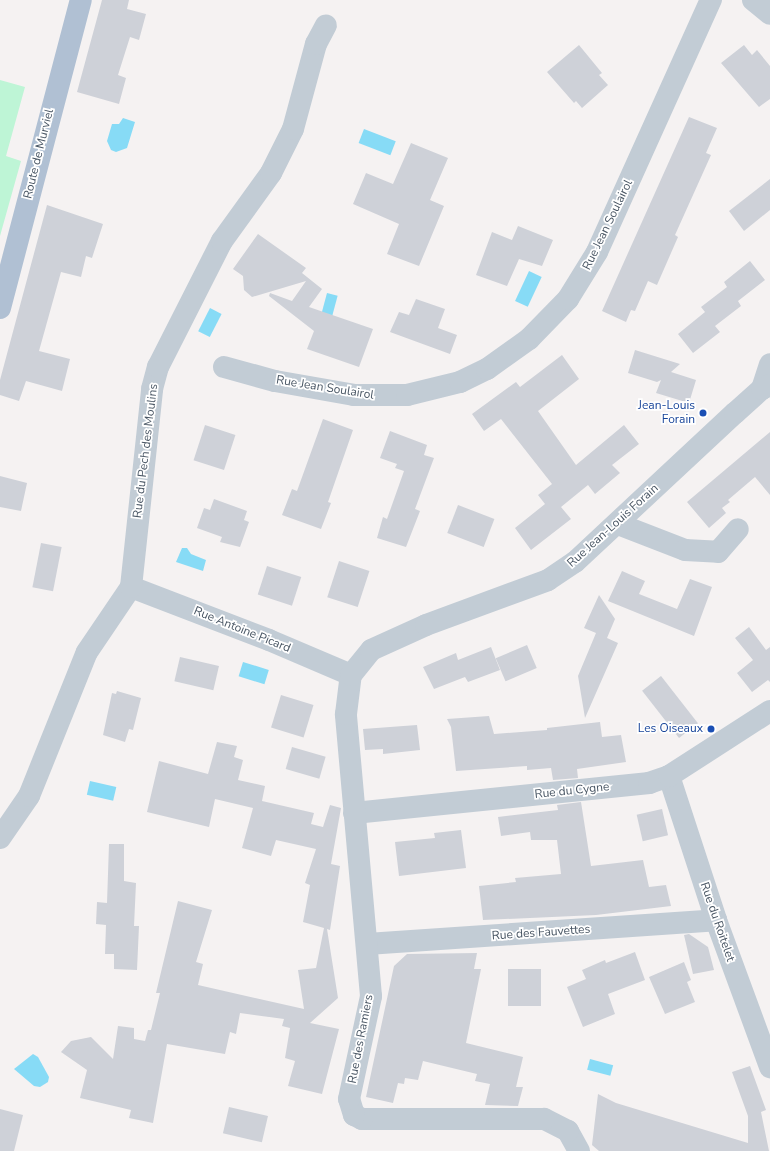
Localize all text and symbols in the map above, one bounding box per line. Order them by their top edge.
street label: Route de Murviel [21,108,57,200]
street label: Rue Jean Soulairol [580,177,636,273]
street label: Rue Jean Soulairol [275,373,375,403]
street label: Rue du Pech des Moulins [131,383,161,519]
place label: Jean-Louis Forain [638,399,695,427]
marker: Jean-Louis Forain [698,408,708,418]
street label: Rue Jean-Louis Forain [565,481,661,571]
street label: Rue Antoine Picard [191,604,293,656]
place label: Les Oiseaux [638,722,703,736]
marker: Les Oiseaux [706,724,716,734]
street label: Rue du Cygne [534,780,610,802]
street label: Rue du Roitelet [697,880,737,964]
street label: Rue des Fauvettes [491,922,591,944]
street label: Rue des Ramiers [345,993,377,1085]

